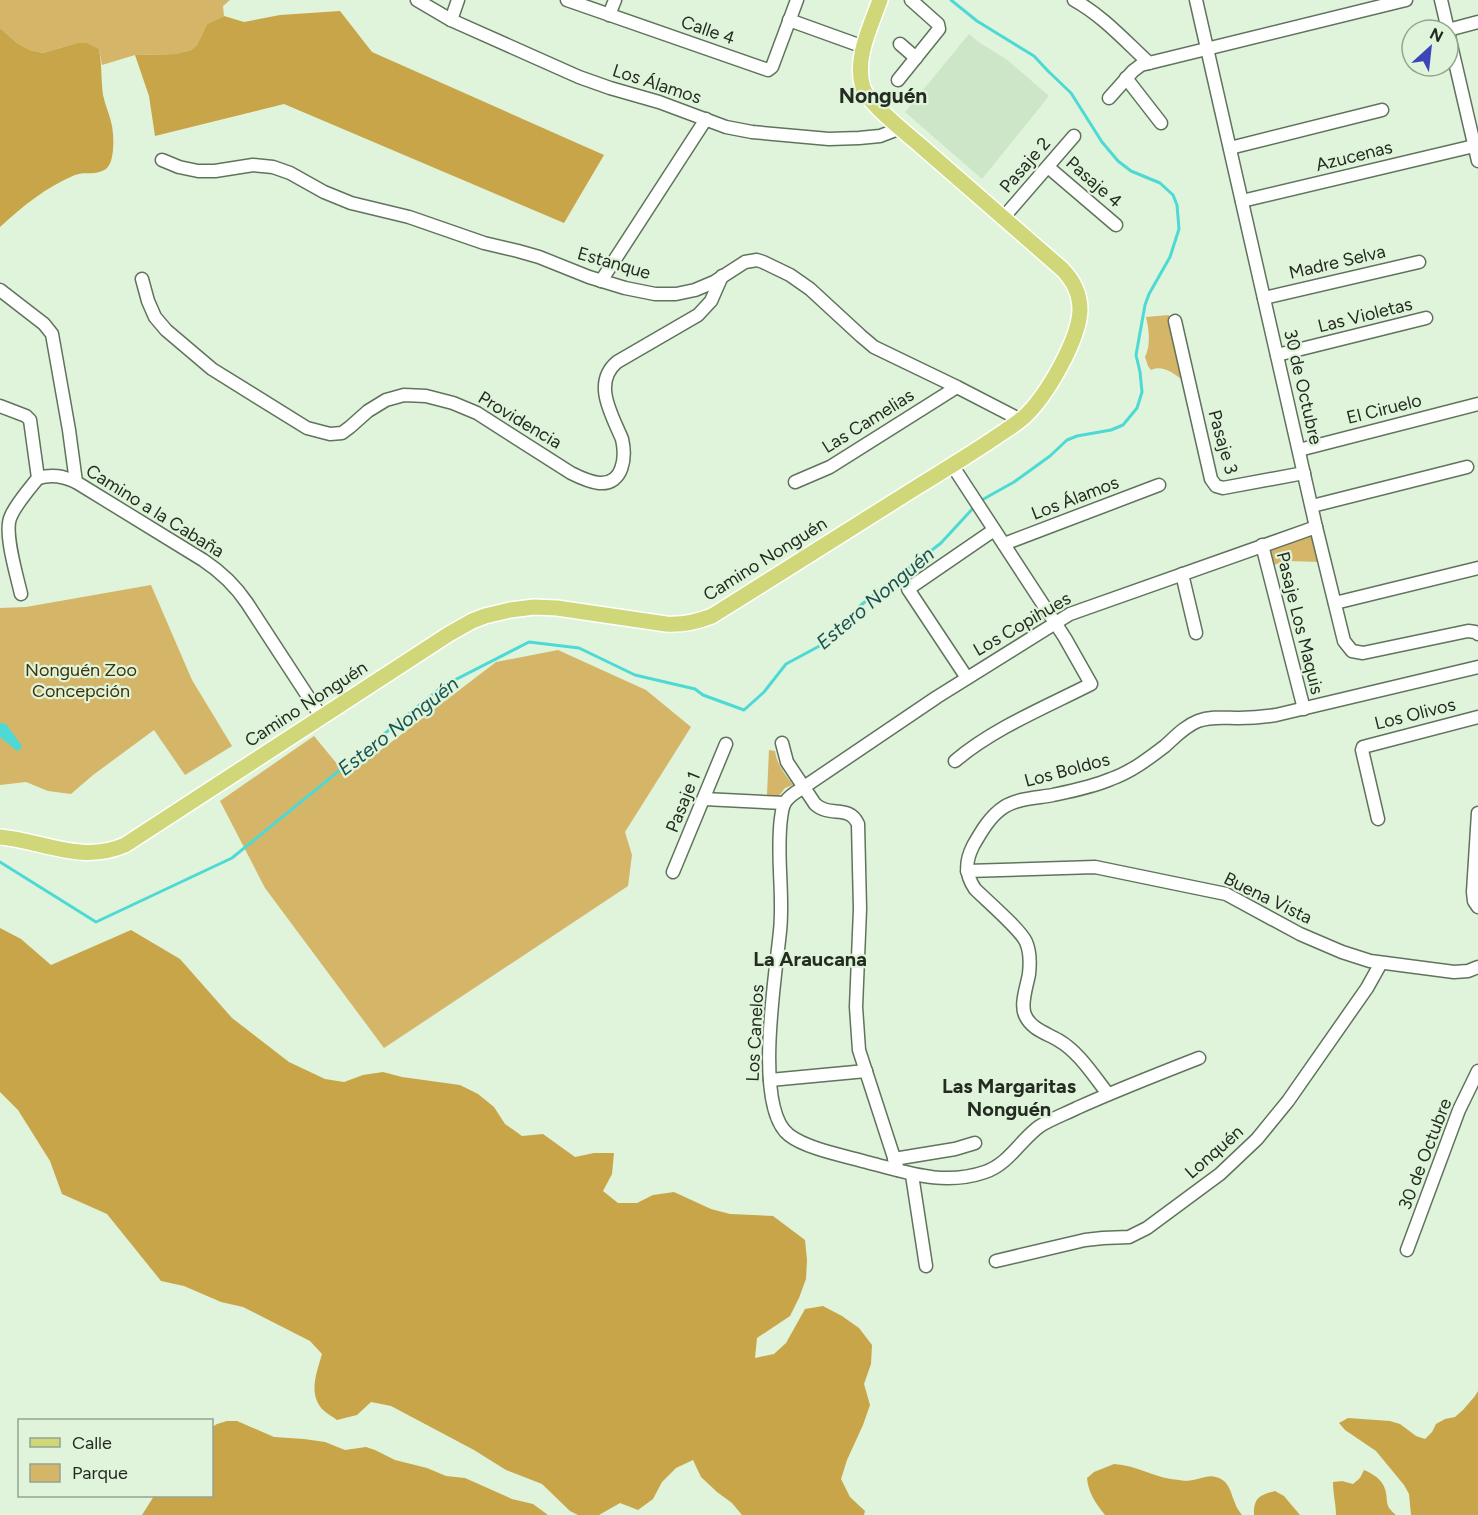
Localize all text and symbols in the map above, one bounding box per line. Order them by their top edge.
street label: Calle 4 [678,11,738,49]
north arrow [1400,18,1460,78]
text: N [1427,24,1446,46]
street label: Los Álamos [610,59,704,109]
district label: Nonguén [839,83,927,108]
street label: Pasaje 2 [995,133,1055,197]
street label: Azucenas [1313,136,1395,176]
street label: Pasaje 4 [1061,152,1127,212]
street label: Madre Selva [1287,240,1387,284]
street label: Estanque [575,242,653,284]
street label: Las Violetas [1315,293,1415,337]
street label: 30 de Octubre [1279,327,1327,447]
street label: Las Camelias [818,384,918,458]
street label: Providencia [474,386,566,454]
street label: El Ciruelo [1344,389,1424,429]
street label: Pasaje 3 [1203,407,1243,477]
street label: Camino a la Cabaña [82,460,228,562]
street label: Los Álamos [1028,471,1122,525]
street label: Camino Nonguén [699,512,831,606]
water label: Estero Nonguén [811,542,939,654]
street label: Pasaje Los Maquis [1272,549,1328,697]
street label: Los Copihues [969,587,1075,661]
street label: Camino Nonguén [241,656,371,752]
park label: Nonguén Zoo Concepción [25,659,137,702]
water label: Estero Nonguén [333,671,463,781]
street label: Los Olivos [1372,693,1458,735]
street label: Los Boldos [1022,748,1112,792]
street label: Pasaje 1 [661,768,705,836]
street label: Buena Vista [1220,867,1316,929]
district label: La Araucana [753,947,867,971]
street label: Los Canelos [741,984,769,1082]
district label: Las Margaritas Nonguén [942,1074,1076,1121]
street label: 30 de Octubre [1394,1095,1456,1213]
street label: Lonquén [1180,1121,1248,1183]
legend [18,1419,213,1497]
text: Calle [72,1432,112,1454]
text: Parque [72,1462,128,1484]

